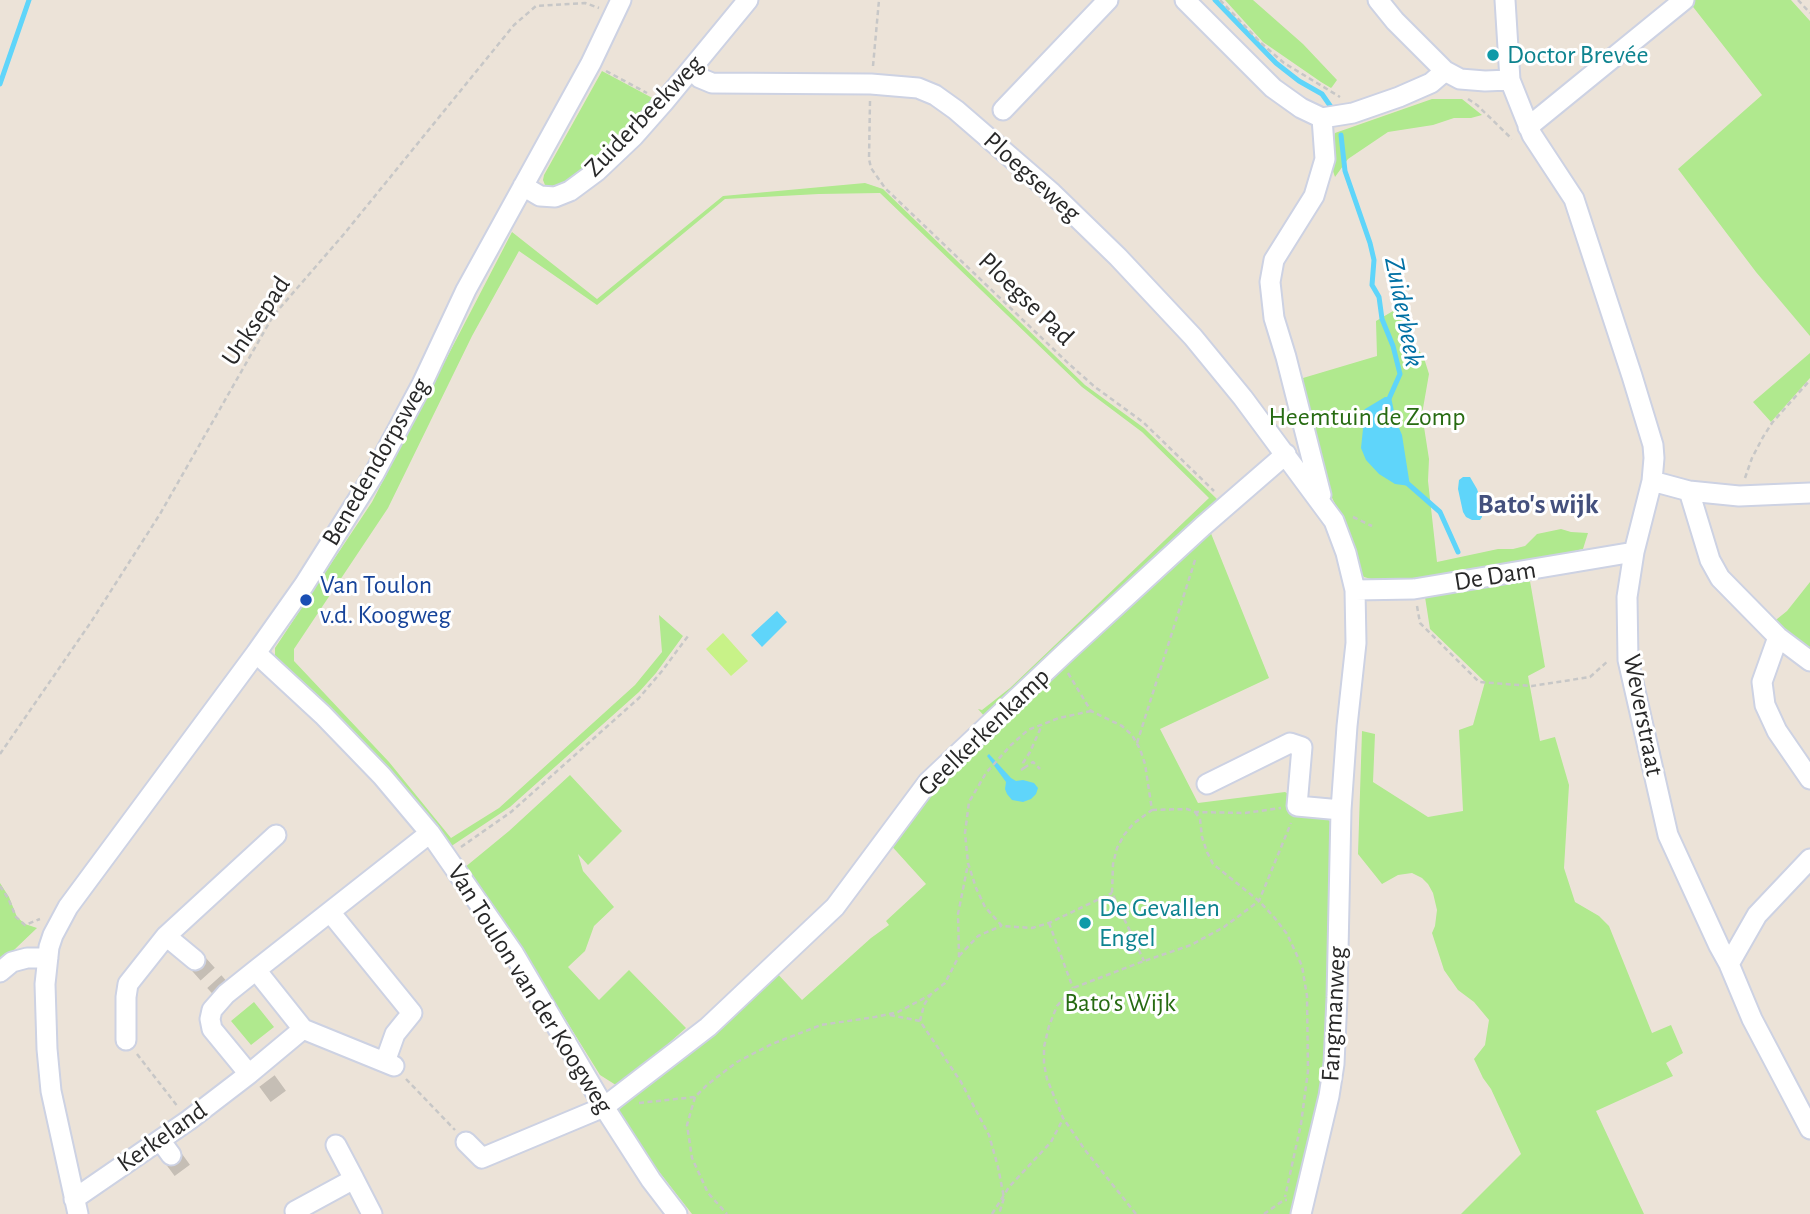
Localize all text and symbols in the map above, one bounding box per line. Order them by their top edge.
place label: Doctor Brevée [1507,39,1648,71]
marker: Doctor Brevée [1485,47,1501,63]
street label: Zuiderbeekweg [578,49,710,183]
street label: Ploegseweg [977,125,1087,229]
street label: Ploegse Pad [972,246,1080,352]
water label: Zuiderbeek [1377,254,1431,370]
street label: Unksepad [215,270,297,372]
street label: Benedendorpsweg [315,372,437,552]
park label: Heemtuin de Zomp [1269,401,1465,433]
district label: Bato's wijk [1477,488,1599,522]
street label: De Dam [1452,554,1538,598]
place label: Van Toulon v.d. Koogweg [320,569,451,630]
marker: Van Toulon v.d. Koogweg [298,592,314,608]
street label: Weverstraat [1616,651,1670,779]
street label: Geelkerkenkamp [912,661,1056,803]
street label: Van Toulon van der Koogweg [440,859,620,1119]
place label: De Gevallen Engel [1099,892,1220,954]
marker: De Gevallen Engel [1077,915,1093,931]
street label: Fangmanweg [1315,946,1353,1082]
park label: Bato's Wijk [1064,987,1176,1019]
street label: Kerkeland [111,1095,213,1179]

